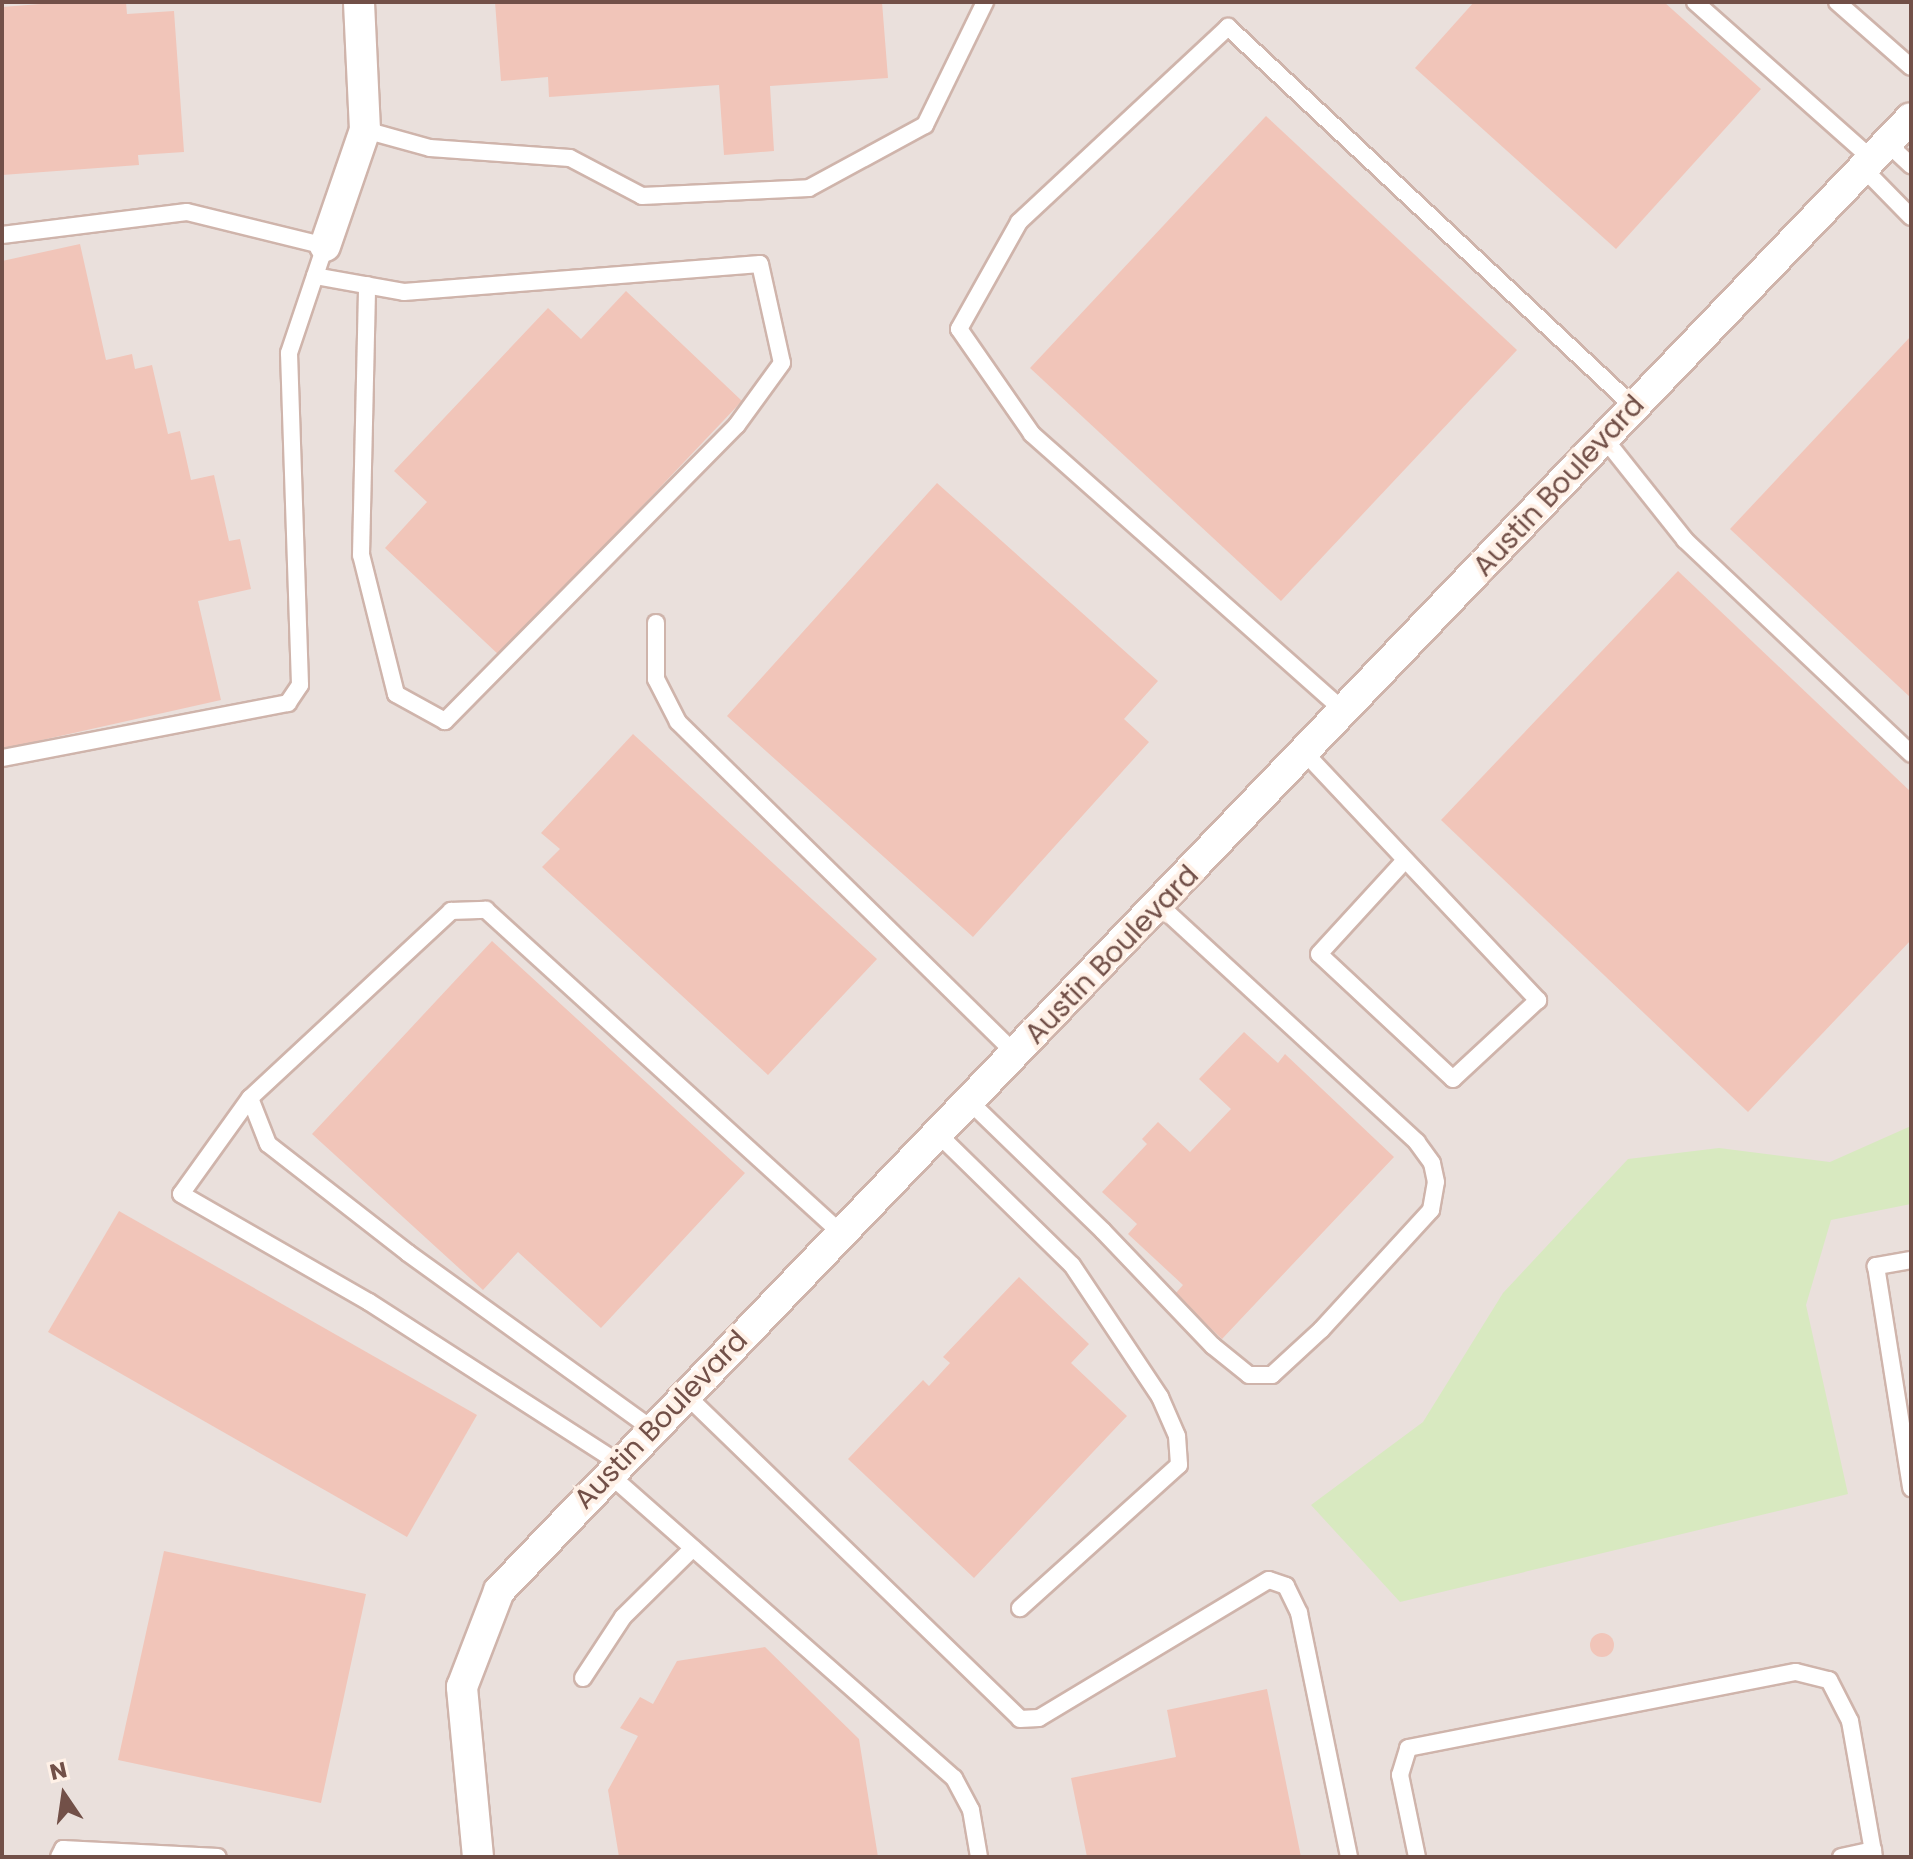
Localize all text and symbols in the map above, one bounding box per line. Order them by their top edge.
street label: Austin Boulevard [1467,389,1651,583]
street label: Austin Boulevard [1018,859,1206,1051]
street label: Austin Boulevard [567,1324,755,1516]
text: N [47,1754,70,1788]
north arrow [24,1755,104,1835]

